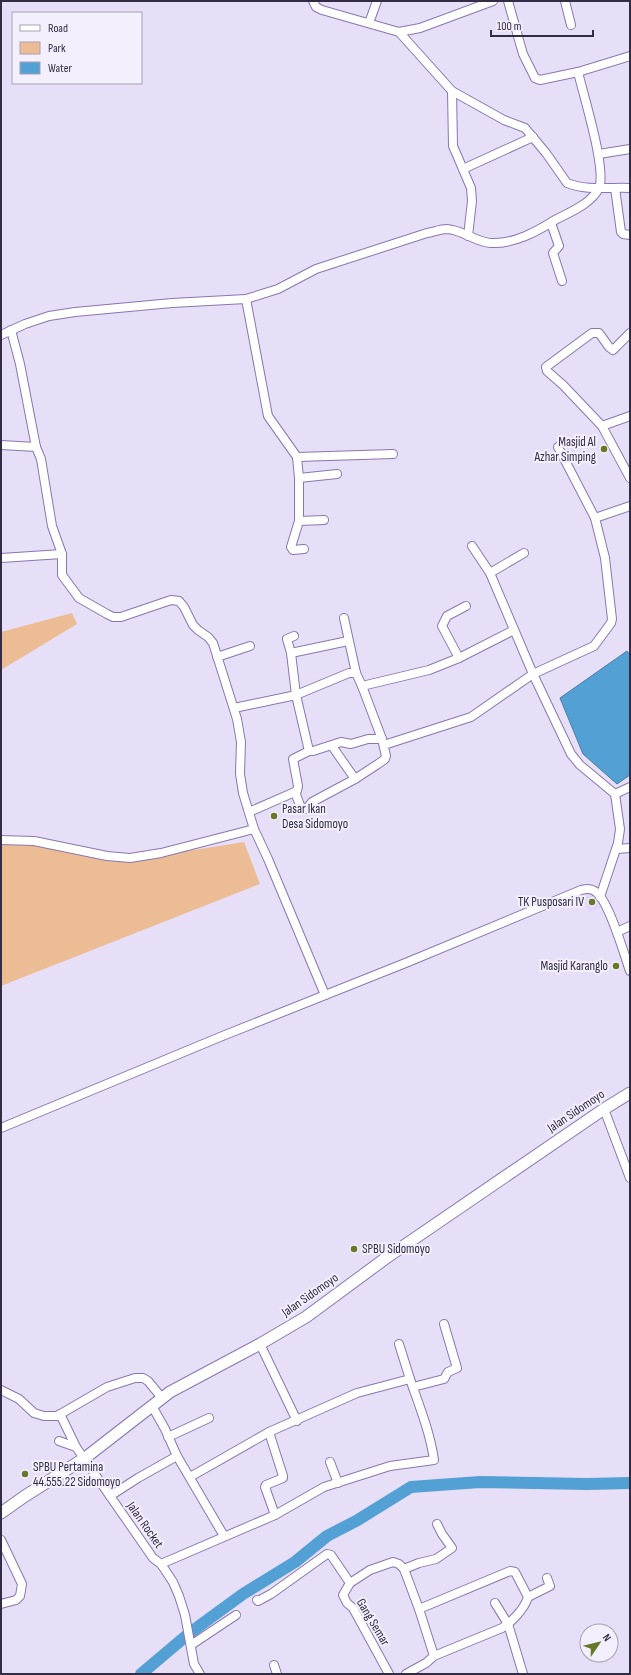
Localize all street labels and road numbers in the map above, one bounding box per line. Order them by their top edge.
street label: Jalan Sidomoyo [544,1086,608,1136]
street label: Jalan Sidomoyo [278,1270,341,1321]
street label: Jalan Rocket [123,1498,167,1551]
street label: Gang Semar [353,1596,393,1649]

